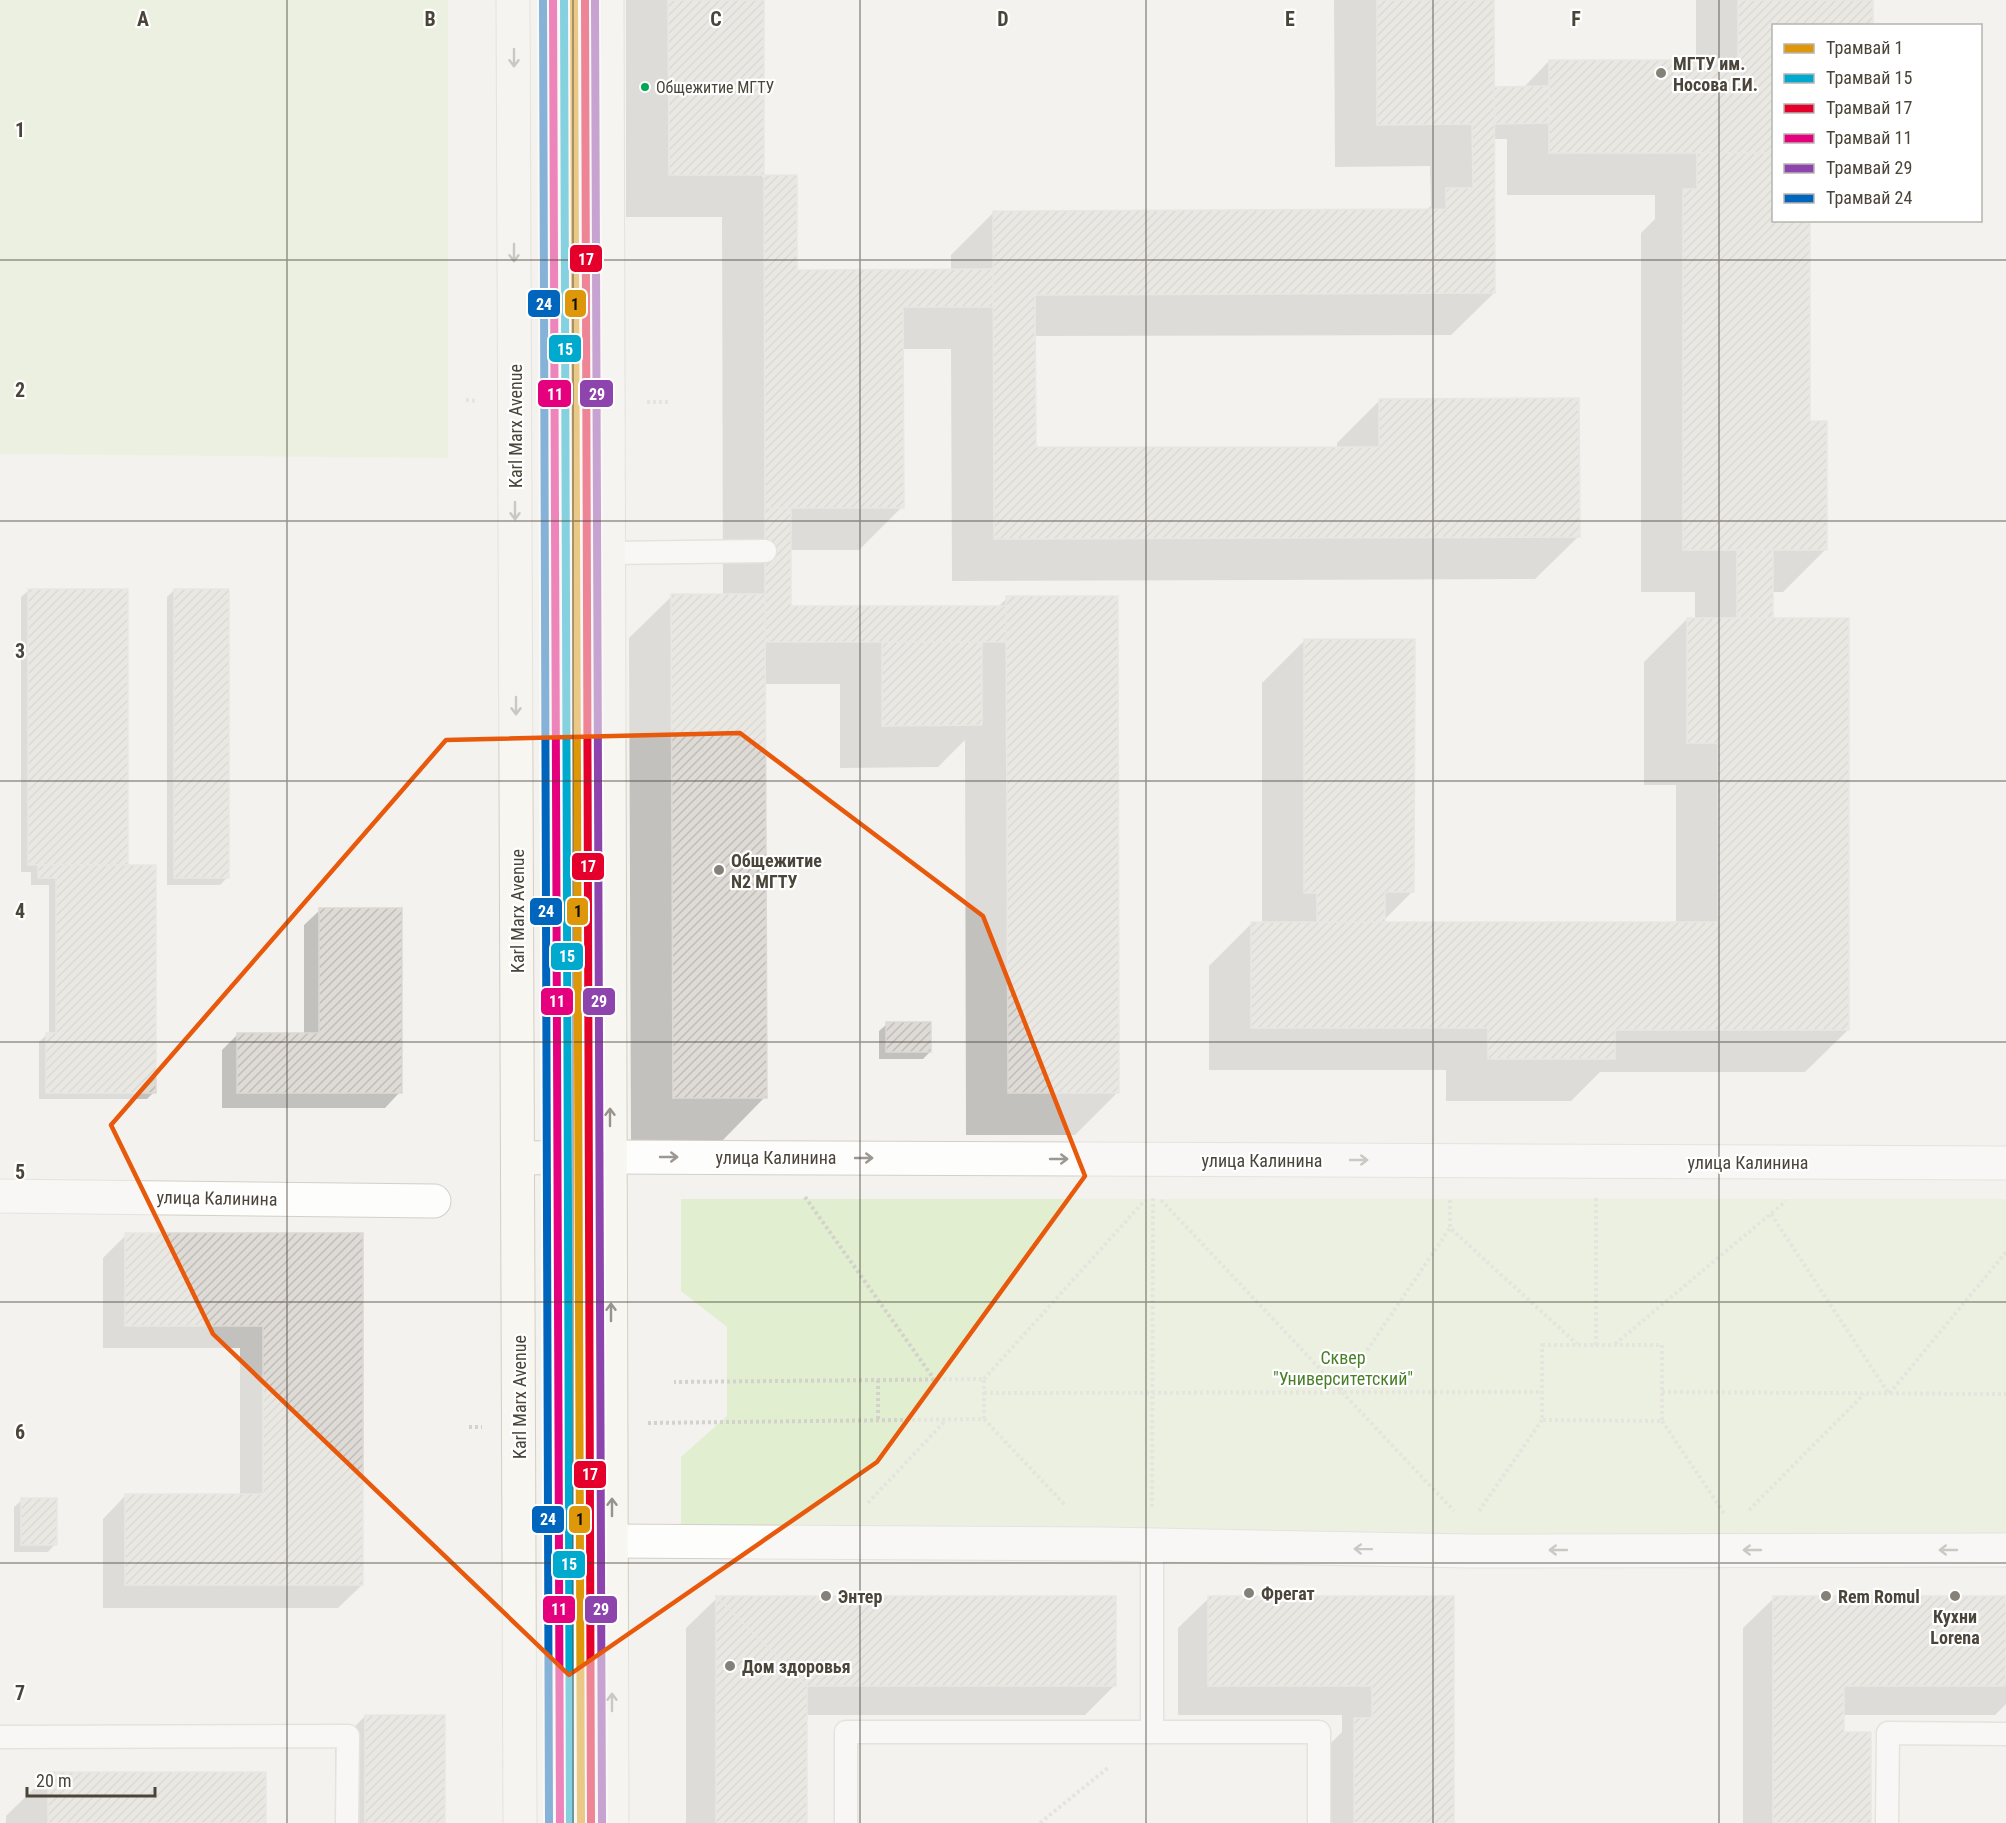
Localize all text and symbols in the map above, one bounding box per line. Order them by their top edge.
text: A [137,7,149,31]
text: B [424,7,436,31]
text: C [710,7,722,31]
text: D [997,7,1009,31]
text: E [1285,7,1295,31]
text: F [1571,7,1581,31]
legend [1772,24,1982,222]
text: Трамвай 1 [1826,37,1903,58]
one-way arrow [508,48,520,68]
place label: МГТУ им. Носова Г.И. [1673,53,1758,95]
marker: МГТУ им. Носова Г.И. [1654,66,1668,80]
text: Трамвай 15 [1826,67,1912,88]
place label: Общежитие МГТУ [656,78,775,97]
marker: Общежитие МГТУ [639,81,651,93]
text: Трамвай 17 [1826,97,1912,118]
text: 1 [15,118,25,142]
text: Трамвай 11 [1826,127,1912,148]
text: Трамвай 29 [1826,157,1912,178]
text: Трамвай 24 [1826,187,1912,208]
one-way arrow [508,243,520,263]
line badge: 17 [569,244,603,273]
text: 17 [578,250,594,269]
line badge: 24 [527,289,561,318]
line badge: 1 [564,289,587,318]
text: 24 [536,295,552,314]
text: 1 [571,295,579,314]
line badge: 15 [548,334,582,363]
text: 15 [557,340,573,359]
street label: Karl Marx Avenue [505,364,526,488]
text: 2 [15,378,25,402]
line badge: 11 [537,379,572,408]
line badge: 29 [579,379,614,408]
text: 11 [547,385,563,404]
text: 29 [589,385,605,404]
one-way arrow [509,501,521,521]
text: 3 [15,639,25,663]
one-way arrow [510,696,522,716]
street label: Karl Marx Avenue [507,849,528,973]
place label: Общежитие N2 МГТУ [731,850,822,892]
line badge: 17 [571,852,605,881]
text: 17 [580,857,596,876]
marker: Общежитие N2 МГТУ [712,863,726,877]
line badge: 24 [529,897,563,926]
line badge: 1 [566,897,589,926]
text: 4 [15,899,25,923]
text: 24 [538,902,554,921]
text: 1 [574,902,582,921]
line badge: 15 [550,942,584,971]
text: 15 [559,947,575,966]
line badge: 11 [540,987,574,1016]
line badge: 29 [582,987,616,1016]
text: 11 [549,992,565,1011]
text: 29 [591,992,607,1011]
one-way arrow [604,1107,616,1127]
street label: улица Калинина [716,1147,836,1168]
street label: улица Калинина [1202,1150,1322,1171]
one-way arrow [658,1151,678,1163]
one-way arrow [853,1152,873,1164]
street label: улица Калинина [1688,1152,1808,1173]
one-way arrow [1048,1153,1068,1165]
one-way arrow [1348,1154,1368,1166]
text: 5 [15,1160,25,1184]
street label: улица Калинина [156,1186,278,1210]
one-way arrow [605,1302,617,1322]
street label: Karl Marx Avenue [509,1335,530,1459]
park label: Сквер "Университетский" [1273,1347,1413,1389]
text: 6 [15,1420,25,1444]
line badge: 17 [573,1460,607,1489]
text: 17 [582,1465,598,1484]
one-way arrow [606,1497,618,1517]
line badge: 24 [531,1505,565,1534]
line badge: 1 [568,1505,591,1534]
text: 24 [540,1510,556,1529]
text: 1 [576,1510,584,1529]
one-way arrow [1353,1543,1373,1554]
one-way arrow [1548,1544,1568,1556]
one-way arrow [1743,1544,1763,1556]
one-way arrow [1938,1544,1958,1556]
line badge: 15 [552,1550,586,1579]
text: 15 [561,1555,577,1574]
place label: Фрегат [1261,1583,1315,1604]
place label: Энтер [838,1586,882,1607]
marker: Фрегат [1242,1586,1256,1600]
place label: Rem Romul [1838,1586,1920,1607]
marker: Энтер [819,1589,833,1603]
marker: Rem Romul [1819,1589,1833,1603]
marker: Кухни Lorena [1948,1589,1962,1603]
line badge: 11 [542,1595,576,1624]
line badge: 29 [584,1595,618,1624]
text: 11 [551,1600,567,1619]
text: 29 [593,1600,609,1619]
place label: Кухни Lorena [1930,1606,1980,1648]
place label: Дом здоровья [742,1656,851,1677]
marker: Дом здоровья [723,1659,737,1673]
text: 7 [15,1681,25,1705]
one-way arrow [606,1692,618,1712]
scale bar [27,1760,154,1798]
text: 20 m [36,1770,71,1791]

